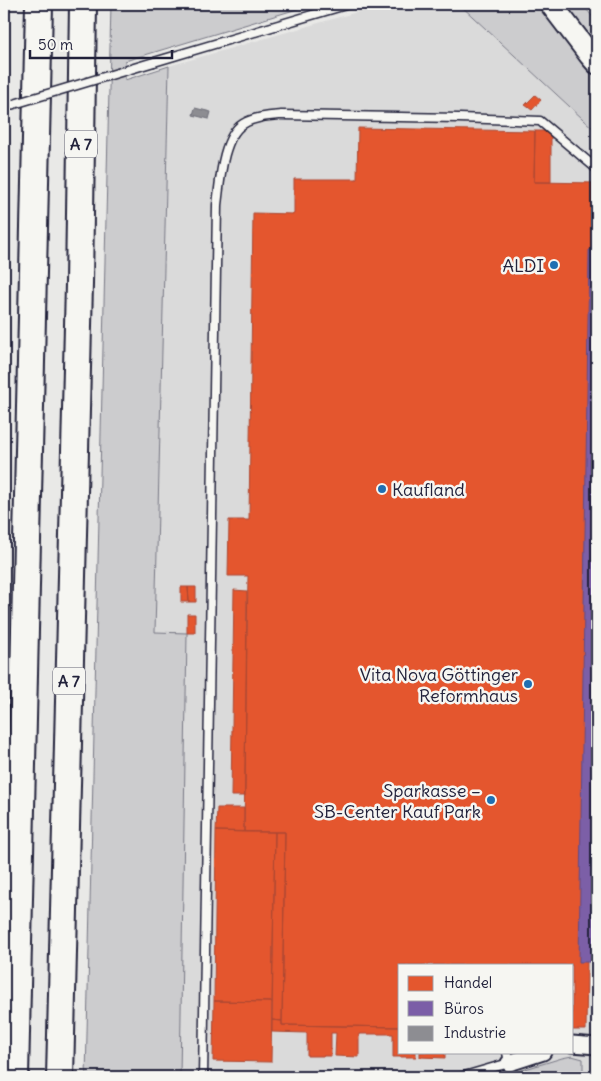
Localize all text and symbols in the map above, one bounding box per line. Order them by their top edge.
scale bar [30,28,172,60]
text: 50 m [38,35,73,54]
road number: A 7 [65,130,97,158]
place label: ALDI [502,254,544,277]
marker: ALDI [548,259,560,271]
place label: Kaufland [392,478,465,501]
marker: Kaufland [376,483,388,495]
place label: Vita Nova Göttinger Reformhaus [360,663,519,707]
road number: A 7 [53,668,85,694]
marker: Vita Nova Göttinger Reformhaus [522,678,534,690]
place label: Sparkasse – SB-Center Kauf Park [314,779,481,823]
marker: Sparkasse – SB-Center Kauf Park [485,794,497,806]
legend [398,964,574,1054]
text: Handel [444,973,492,992]
text: Büros [444,999,484,1018]
text: Industrie [444,1023,506,1042]

